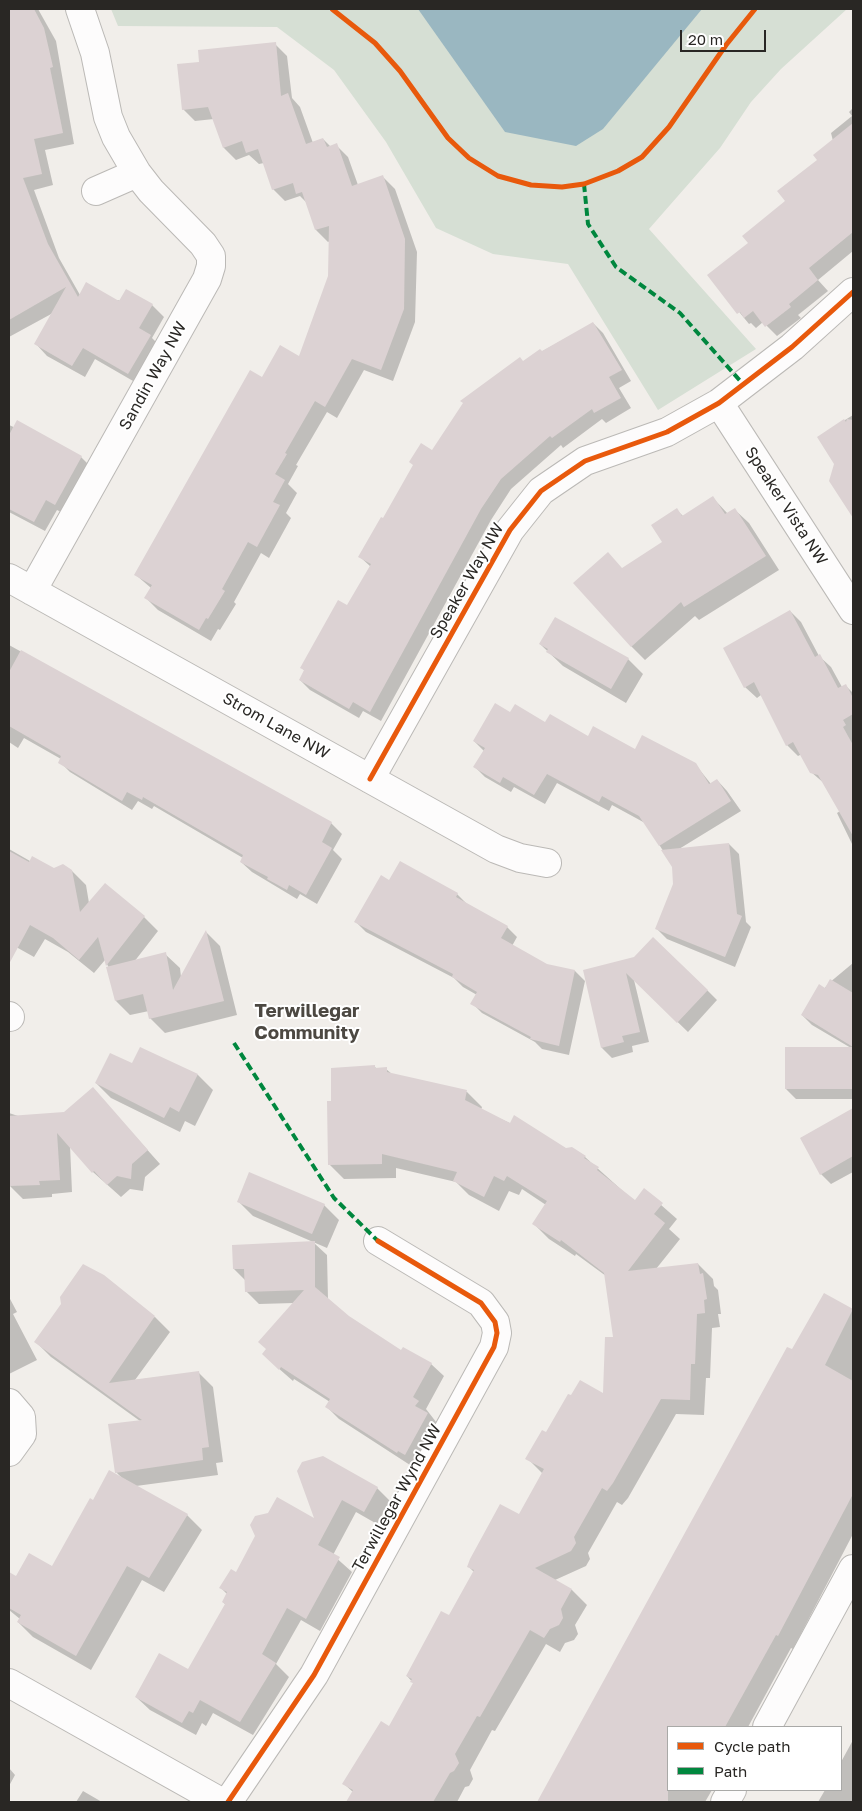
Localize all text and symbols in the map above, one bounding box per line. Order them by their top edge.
scale bar [682,20,768,52]
text: 20 m [688,30,723,48]
street label: Sandin Way NW [115,318,191,434]
street label: Speaker Vista NW [741,443,831,569]
street label: Speaker Way NW [426,520,508,642]
street label: Strom Lane NW [219,689,333,763]
district label: Terwillegar Community [254,1000,360,1044]
street label: Terwillegar Wynd NW [348,1421,446,1575]
legend [667,1726,842,1791]
text: Cycle path [714,1737,790,1755]
text: Path [714,1762,747,1780]

